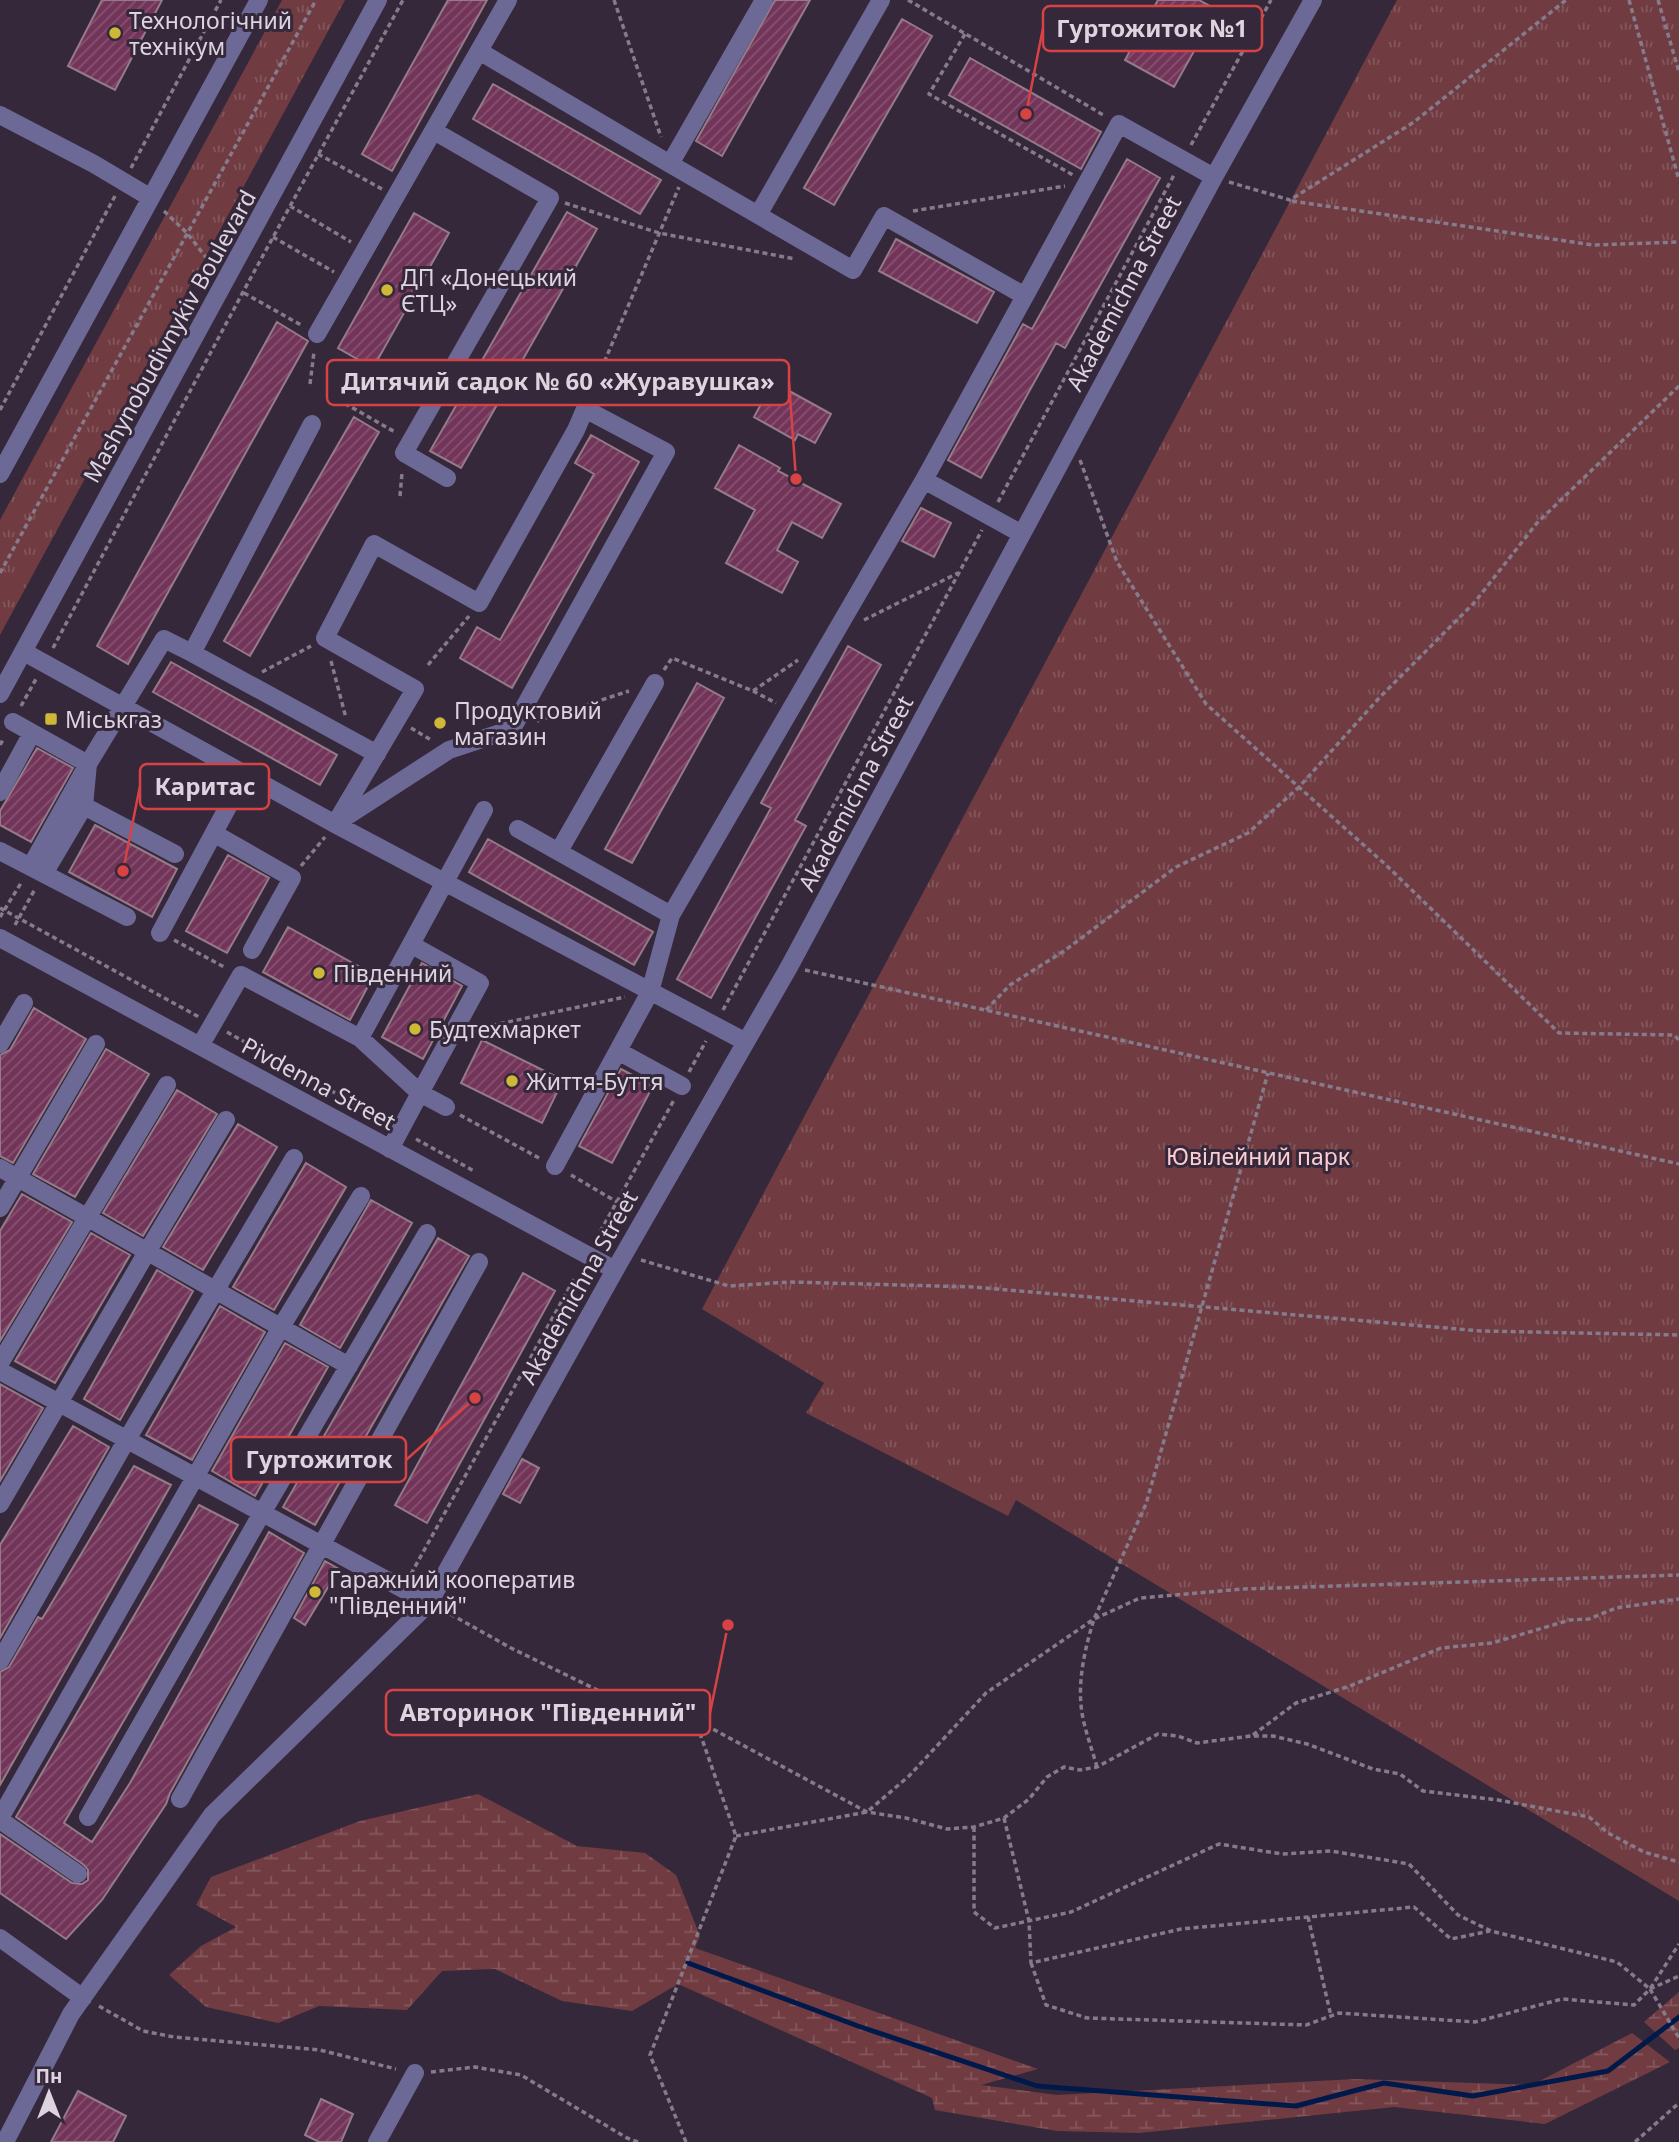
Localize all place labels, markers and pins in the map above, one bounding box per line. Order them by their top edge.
place label: Технологічний технікум [129,4,292,62]
callout: Гуртожиток №1 [1043,6,1262,51]
marker: Технологічний технікум [107,25,123,41]
place label: ДП «Донецький ЄТЦ» [401,261,577,319]
marker: ДП «Донецький ЄТЦ» [379,282,395,298]
callout: Дитячий садок № 60 «Журавушка» [327,360,789,405]
place label: Продуктовий магазин [454,694,602,752]
place label: Міськгаз [65,703,162,735]
marker: Міськгаз [43,711,59,727]
marker: Продуктовий магазин [432,715,448,731]
callout: Каритас [140,764,269,809]
place label: Південний [333,957,452,989]
marker: Південний [311,965,327,981]
place label: Будтехмаркет [429,1013,581,1045]
marker: Будтехмаркет [407,1021,423,1037]
place label: Життя-Буття [526,1065,663,1097]
marker: Життя-Буття [504,1073,520,1089]
callout: Гуртожиток [231,1437,406,1482]
place label: Гаражний кооператив "Південний" [329,1563,575,1621]
marker: Гаражний кооператив "Південний" [307,1584,323,1600]
callout: Авторинок "Південний" [386,1690,710,1735]

